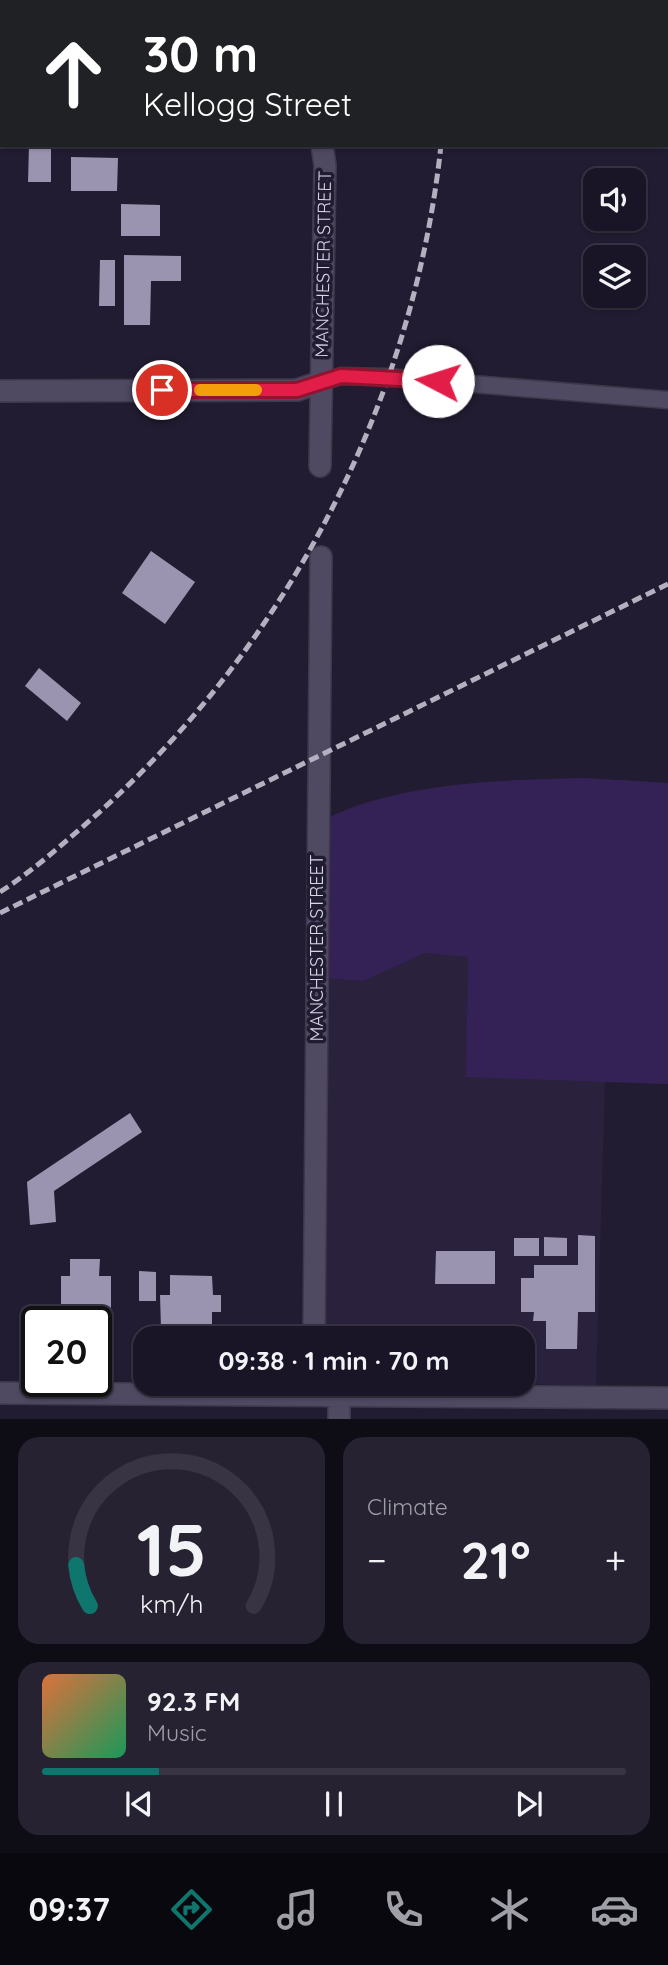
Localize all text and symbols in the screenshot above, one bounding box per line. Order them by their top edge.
text: 30 m [143,23,258,84]
icon: ahead [28,28,119,119]
text: Kellogg Street [143,84,352,124]
map controls [583,168,646,308]
button: sound [583,168,646,231]
street label: MANCHESTER STREET [310,170,336,358]
button: layers [583,245,646,308]
position arrow [401,344,475,418]
pin [132,360,192,420]
icon: arrive [143,371,181,409]
street label: MANCHESTER STREET [305,854,328,1042]
speed limit sign: 20 [21,1306,112,1397]
text: 09:38 · 1 min · 70 m [218,1344,450,1377]
text: Climate [367,1492,448,1521]
text: 15 [136,1504,207,1595]
text: 21° [461,1527,531,1592]
text: − [367,1536,387,1584]
text: + [605,1536,626,1584]
text: km/h [140,1588,203,1619]
text: 92.3 FM [147,1685,240,1718]
text: Music [147,1718,207,1747]
icon: previous [120,1785,158,1823]
icon: pause [315,1785,353,1823]
icon: next [510,1785,548,1823]
icon: directions [167,1885,216,1934]
icon: music [273,1885,322,1934]
icon: phone [379,1885,428,1934]
icon: climate [485,1885,534,1934]
icon: car [590,1885,639,1934]
text: 09:37 [28,1889,110,1929]

